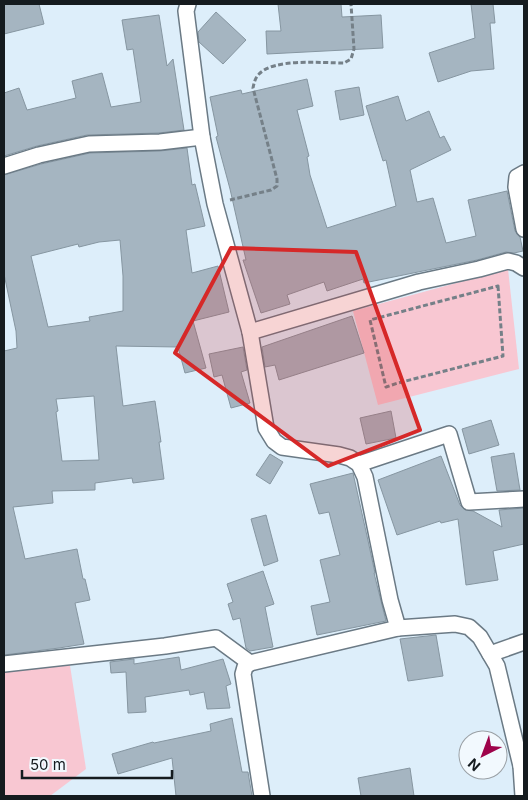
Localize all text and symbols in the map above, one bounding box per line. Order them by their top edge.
north arrow [458,730,508,780]
scale bar [22,748,172,780]
text: 50 m [30,755,66,774]
text: N [464,755,484,775]

